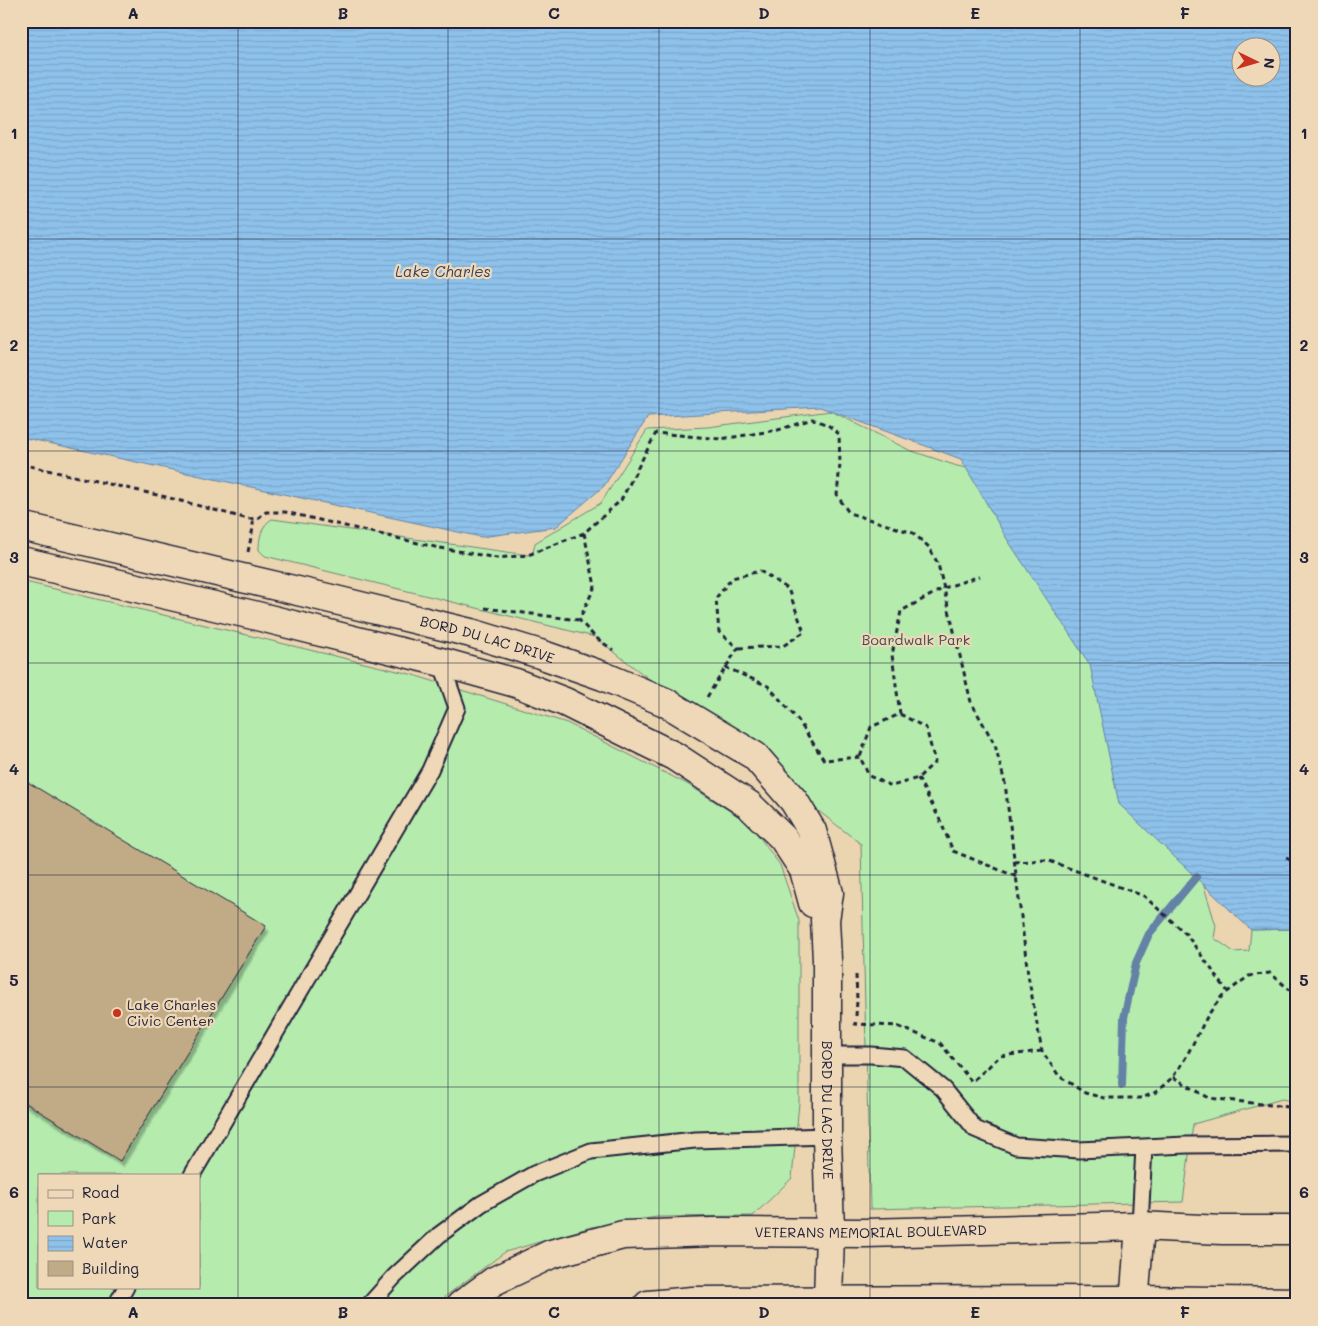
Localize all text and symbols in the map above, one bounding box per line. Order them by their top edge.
text: A [127,2,139,23]
text: B [338,2,348,23]
text: C [548,2,560,23]
text: D [758,2,770,23]
text: E [970,2,980,23]
text: F [1180,2,1190,23]
north arrow [1230,38,1280,88]
text: N [1260,57,1279,69]
text: 1 [10,122,18,143]
text: 1 [1300,122,1308,143]
water label: Lake Charles [395,261,491,281]
text: 2 [10,334,19,355]
text: 2 [1300,334,1309,355]
text: 3 [9,546,19,567]
text: 3 [1299,546,1309,567]
street label: BORD DU LAC DRIVE [418,611,557,667]
park label: Boardwalk Park [862,630,970,649]
text: 4 [9,758,19,779]
text: 4 [1299,758,1309,779]
text: 5 [9,969,19,990]
text: 5 [1299,969,1309,990]
place label: Lake Charles Civic Center [127,995,216,1030]
marker: Lake Charles Civic Center [111,1007,123,1019]
street label: BORD DU LAC DRIVE [818,1041,838,1180]
legend [38,1174,200,1288]
text: 6 [9,1181,19,1202]
text: 6 [1299,1181,1309,1202]
text: Road [82,1182,119,1202]
text: Park [82,1208,116,1228]
street label: VETERANS MEMORIAL BOULEVARD [754,1220,987,1242]
text: Water [82,1232,128,1252]
text: Building [82,1258,139,1278]
text: A [127,1301,139,1322]
text: B [338,1301,348,1322]
text: C [548,1301,560,1322]
text: D [758,1301,770,1322]
text: E [970,1301,980,1322]
text: F [1180,1301,1190,1322]

